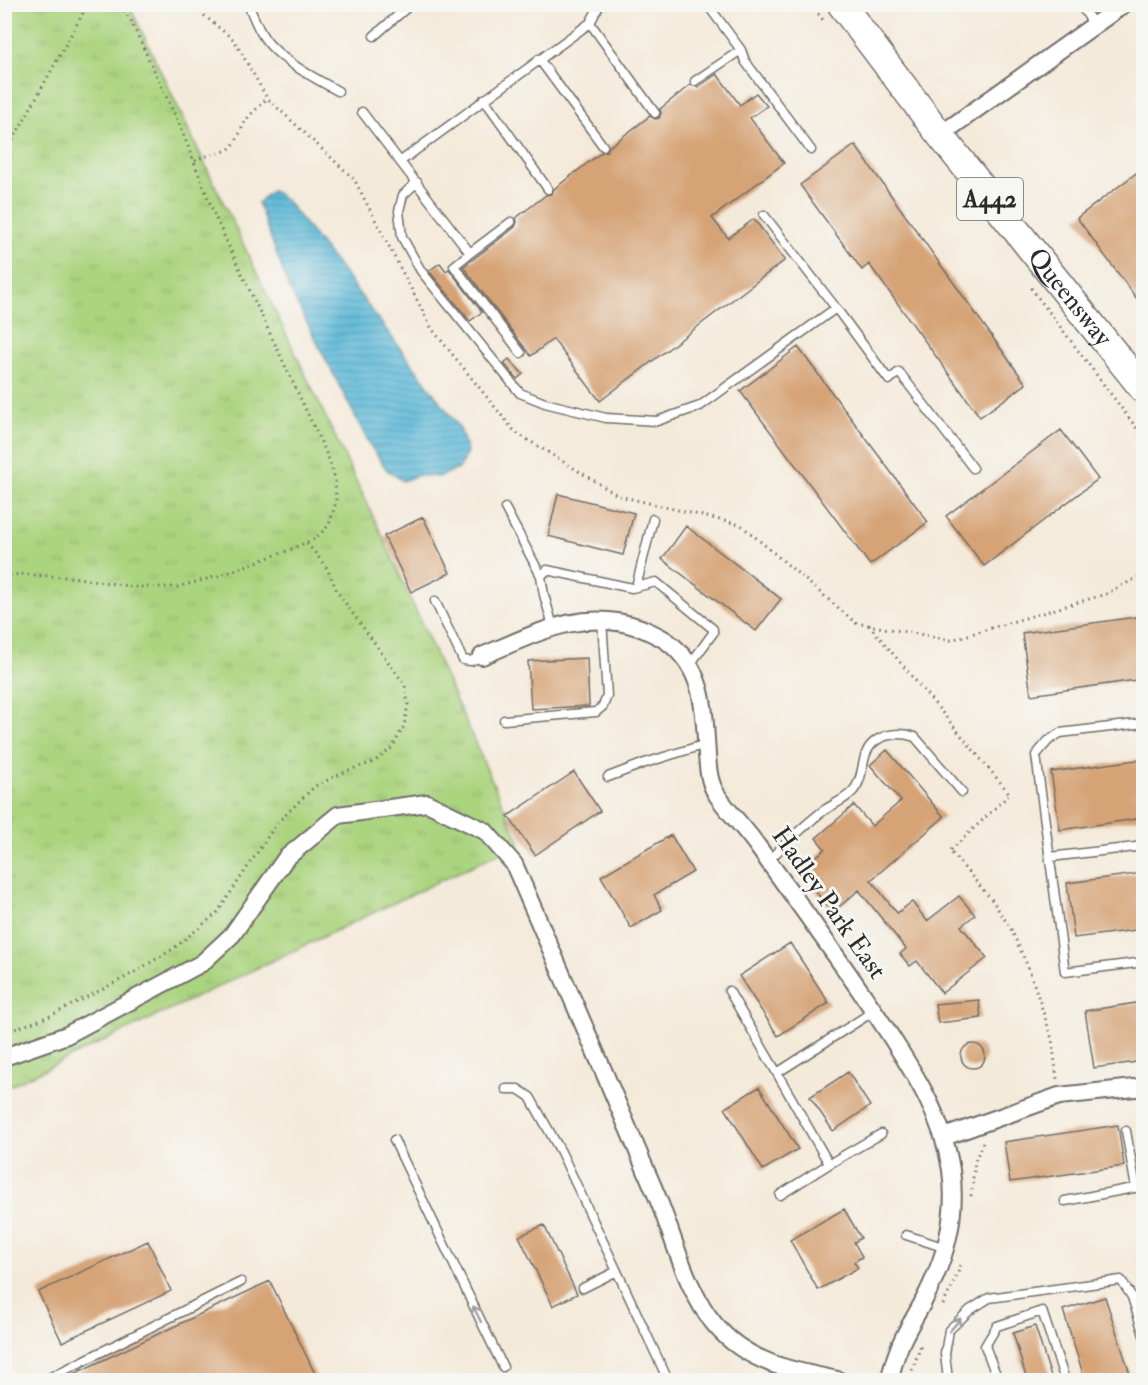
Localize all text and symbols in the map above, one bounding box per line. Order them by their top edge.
road number: A442 [957,178,1023,220]
street label: Queensway [1021,241,1119,353]
street label: Hadley Park East [765,821,893,985]
one-way arrow [471,1306,483,1324]
one-way arrow [948,1318,962,1334]

